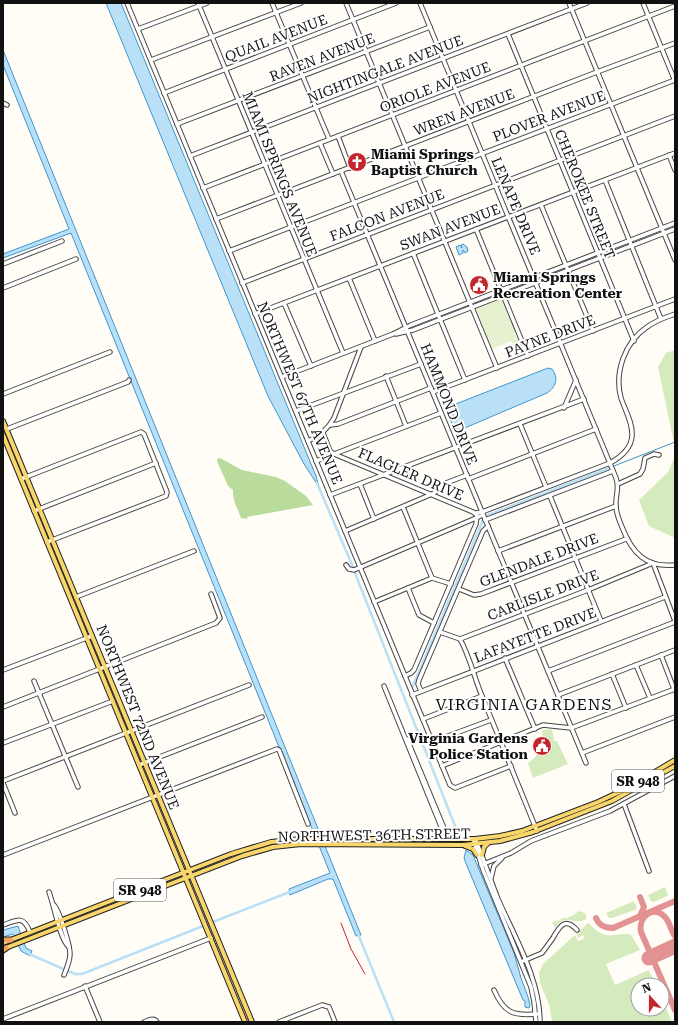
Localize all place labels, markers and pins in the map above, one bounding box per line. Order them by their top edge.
place label: Miami Springs Baptist Church [371,146,478,178]
church icon: Miami Springs Baptist Church [346,151,368,173]
place label: Miami Springs Recreation Center [493,269,623,301]
public building icon: Miami Springs Recreation Center [468,274,490,296]
place label: Virginia Gardens Police Station [408,730,529,762]
public building icon: Virginia Gardens Police Station [531,735,553,757]

